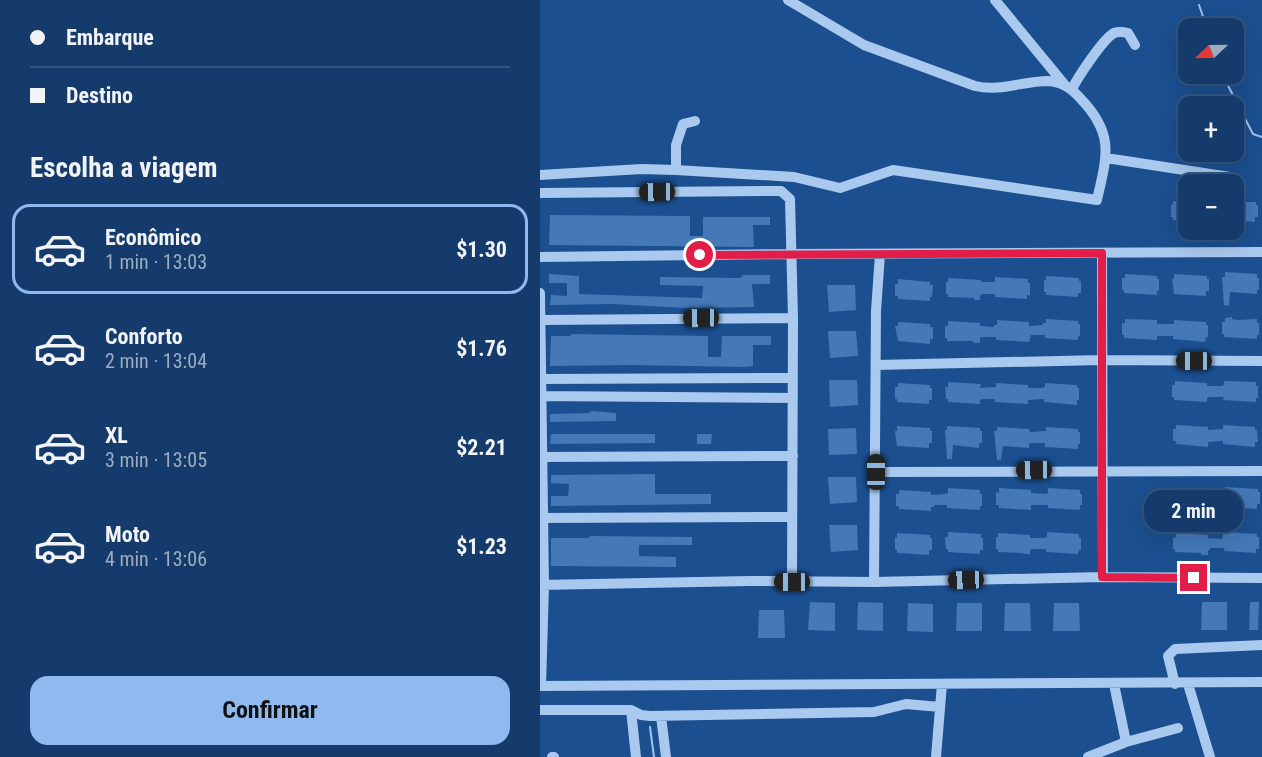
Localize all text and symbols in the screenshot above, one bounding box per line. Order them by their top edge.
north arrow [1178,18,1244,84]
map controls [1178,18,1244,240]
text: Embarque [66,25,154,50]
text: Destino [66,83,133,108]
button: + [1178,96,1244,162]
text: Escolha a viagem [30,152,218,184]
button: − [1178,174,1244,240]
car [639,183,675,201]
icon: car [33,222,87,276]
text: Econômico [105,225,201,250]
text: $1.30 [456,237,507,262]
route start [686,241,713,268]
text: 1 min · 13:03 [105,250,207,274]
car [683,309,719,327]
icon: car [33,321,87,375]
text: Conforto [105,324,183,349]
text: $1.76 [456,336,507,361]
text: 2 min · 13:04 [105,349,207,373]
car [1176,352,1212,370]
icon: car [33,420,87,474]
text: XL [105,423,128,448]
text: $2.21 [456,435,507,460]
text: 3 min · 13:05 [105,448,207,472]
car [867,454,885,490]
car [1016,461,1052,479]
callout: 2 min [1144,491,1244,533]
text: 2 min [1171,499,1216,523]
icon: car [33,519,87,573]
text: Moto [105,522,150,547]
text: $1.23 [456,534,507,559]
text: 4 min · 13:06 [105,547,207,571]
route end [1180,564,1207,591]
car [948,570,984,590]
car [774,573,810,591]
button: Confirmar [30,676,510,745]

